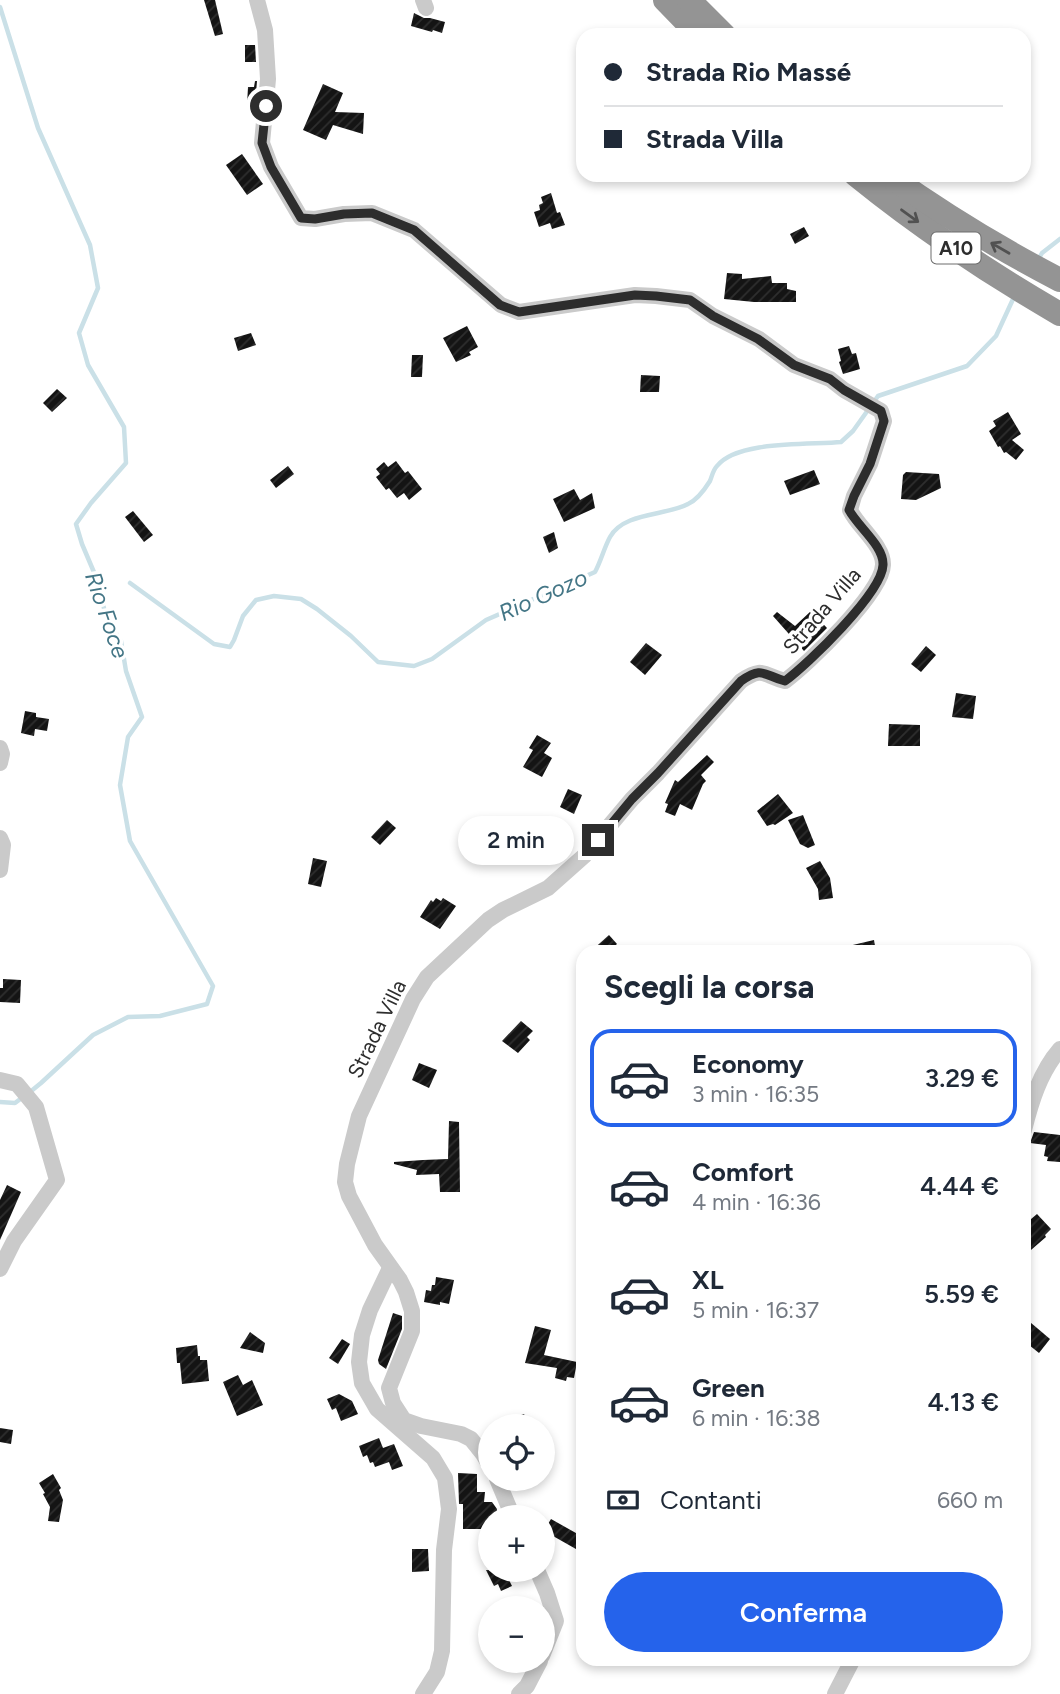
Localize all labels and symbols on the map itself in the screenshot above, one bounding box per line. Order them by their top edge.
route start [250,90,282,122]
one-way arrow [901,208,920,223]
road number: A10 [932,232,981,264]
one-way arrow [990,241,1011,254]
street label: Strada Villa [777,562,866,659]
water label: Rio Gozo [494,563,592,627]
water label: Rio Foce [79,568,135,662]
callout: 2 min [458,816,574,864]
route end [582,824,614,856]
street label: Strada Villa [342,976,411,1082]

